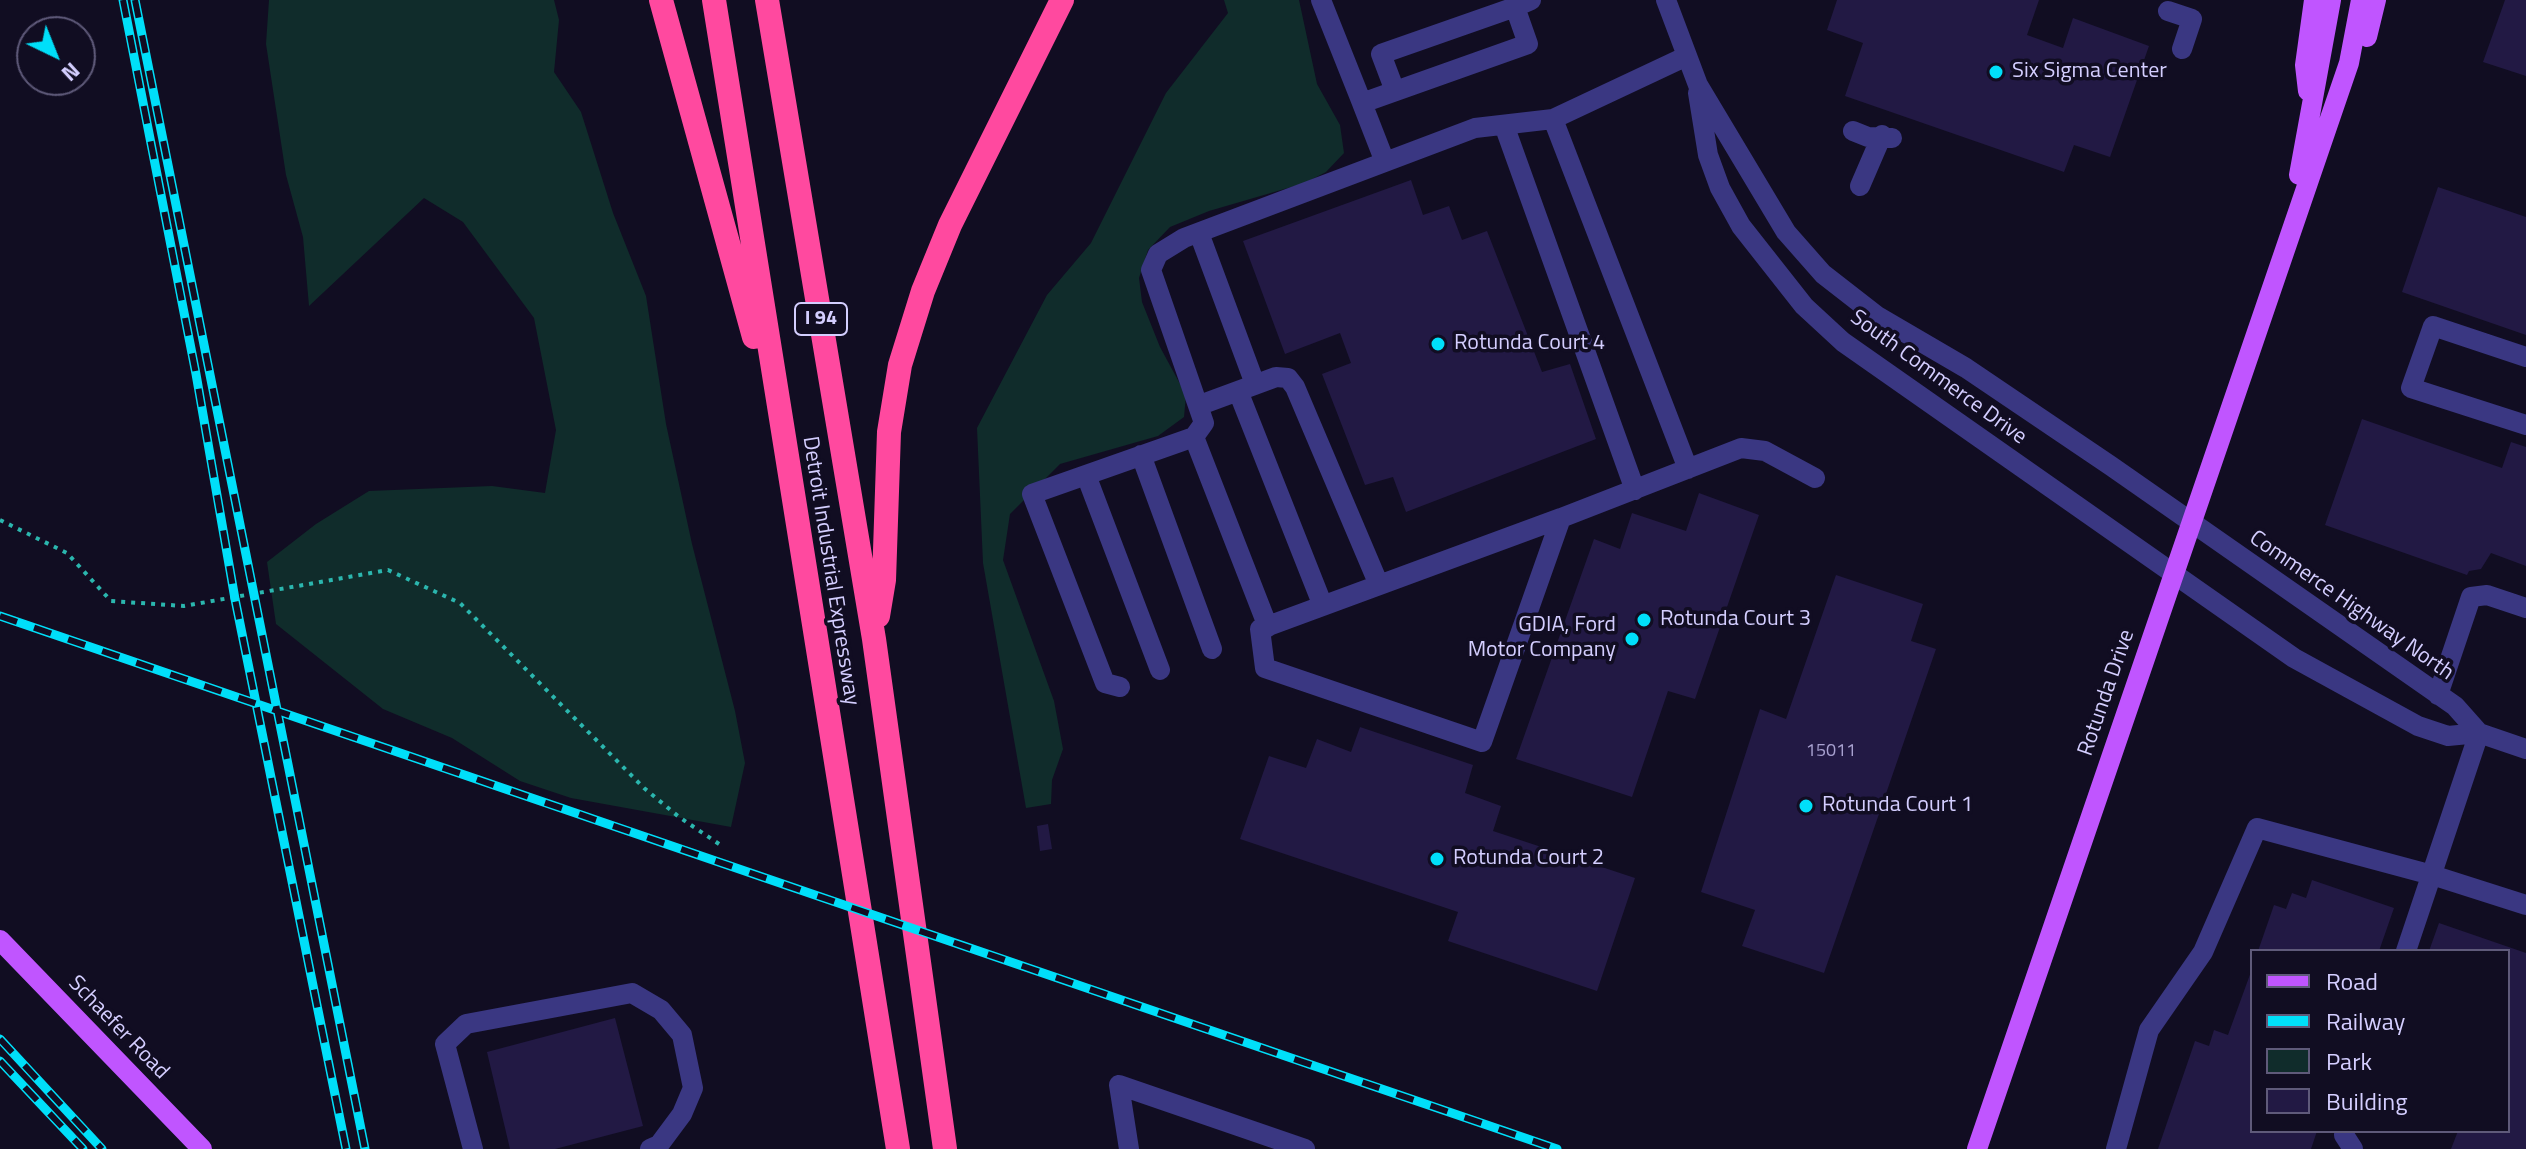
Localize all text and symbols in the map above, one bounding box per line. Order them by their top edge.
north arrow [16,16,96,96]
text: N [54,54,88,90]
place label: Six Sigma Center [2012,59,2167,85]
marker: Six Sigma Center [1987,63,2005,81]
road number: I 94 [795,303,847,335]
street label: South Commerce Drive [1845,305,2031,451]
place label: Rotunda Court 4 [1454,331,1605,357]
marker: Rotunda Court 4 [1429,335,1447,353]
street label: Detroit Industrial Expressway [796,435,864,707]
street label: Commerce Highway North [2244,525,2458,687]
place label: Rotunda Court 3 [1660,607,1811,633]
marker: Rotunda Court 3 [1635,611,1653,629]
place label: GDIA, Ford Motor Company [1468,613,1616,664]
street label: Rotunda Drive [2073,626,2141,760]
marker: GDIA, Ford Motor Company [1623,630,1641,648]
house number: 15011 [1806,741,1856,763]
place label: Rotunda Court 1 [1822,793,1973,819]
marker: Rotunda Court 1 [1797,797,1815,815]
place label: Rotunda Court 2 [1453,846,1604,872]
marker: Rotunda Court 2 [1428,850,1446,868]
legend [2250,949,2510,1133]
text: Road [2326,963,2378,999]
street label: Schaefer Road [62,971,174,1085]
text: Railway [2326,1003,2405,1039]
text: Park [2326,1043,2372,1079]
text: Building [2326,1083,2408,1119]

